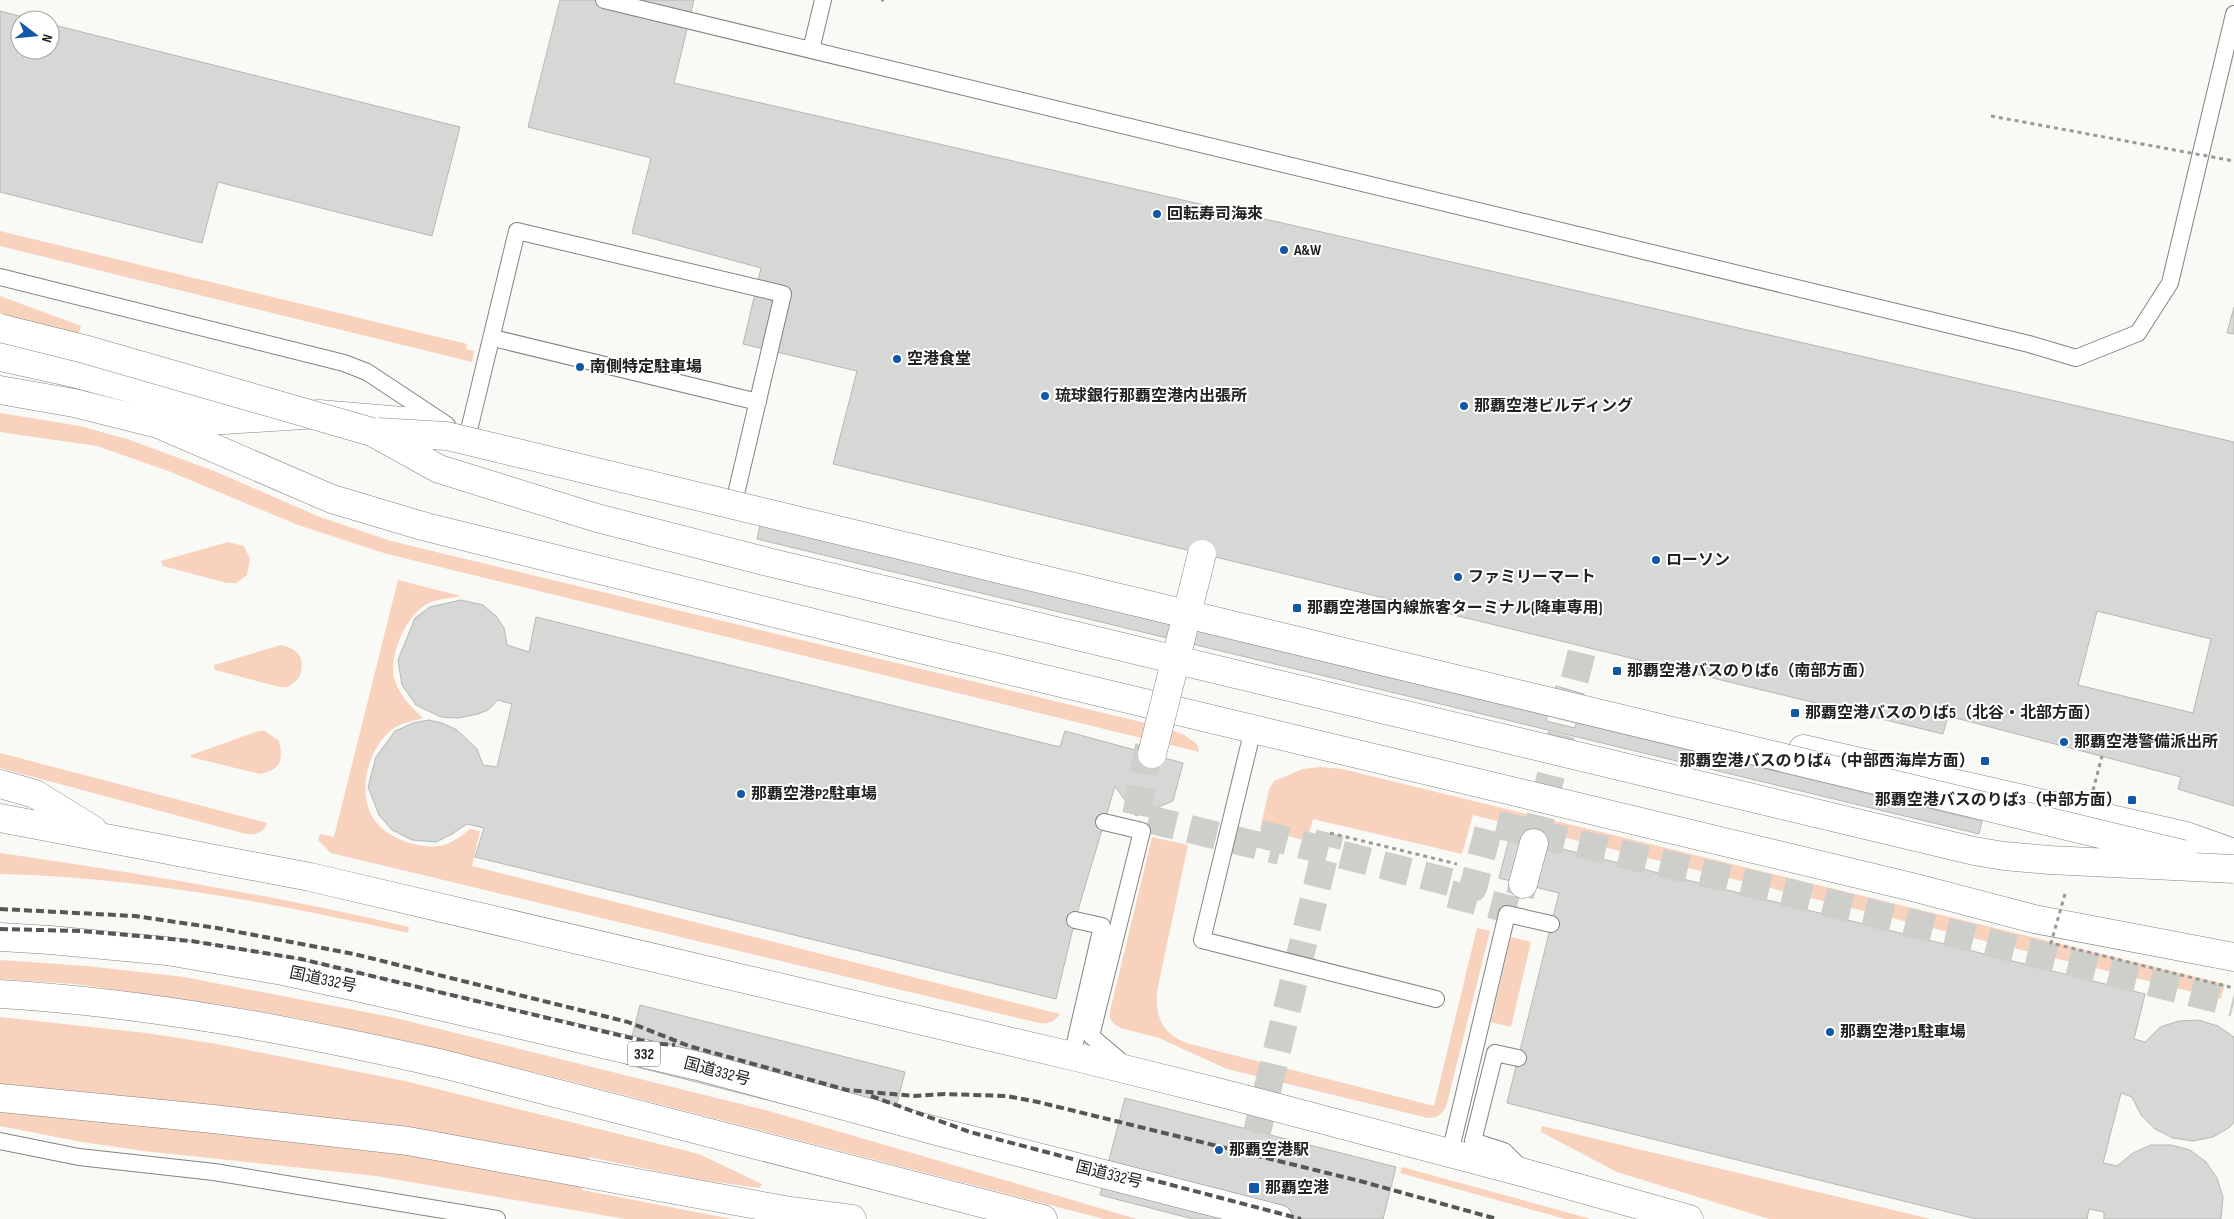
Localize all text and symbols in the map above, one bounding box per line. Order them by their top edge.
north arrow [10,10,60,60]
text: N [38,33,56,44]
place label: 回転寿司海來 [1167,205,1263,224]
marker: 回転寿司海來 [1151,208,1163,220]
place label: A&W [1293,241,1322,260]
marker: A&W [1278,244,1290,256]
place label: 空港食堂 [907,350,971,369]
marker: 空港食堂 [891,353,903,365]
place label: 南側特定駐車場 [590,357,702,377]
marker: 南側特定駐車場 [574,361,586,373]
place label: 琉球銀行那覇空港内出張所 [1055,387,1247,406]
marker: 琉球銀行那覇空港内出張所 [1039,390,1051,402]
place label: 那覇空港ビルディング [1474,396,1633,416]
marker: 那覇空港ビルディング [1458,400,1470,412]
place label: ローソン [1666,551,1730,570]
marker: ローソン [1650,554,1662,566]
place label: ファミリーマート [1468,568,1596,587]
marker: ファミリーマート [1452,571,1464,583]
place label: 那覇空港国内線旅客ターミナル(降車専用) [1307,599,1602,618]
marker: 那覇空港国内線旅客ターミナル(降車専用) [1291,602,1303,614]
place label: 那覇空港バスのりば6（南部方面） [1627,662,1875,681]
marker: 那覇空港バスのりば6（南部方面） [1611,665,1623,677]
place label: 那覇空港バスのりば5（北谷・北部方面） [1805,704,2100,723]
marker: 那覇空港バスのりば5（北谷・北部方面） [1789,707,1801,719]
place label: 那覇空港警備派出所 [2074,733,2218,752]
marker: 那覇空港警備派出所 [2058,736,2070,748]
place label: 那覇空港バスのりば4（中部西海岸方面） [1680,752,1975,771]
marker: 那覇空港バスのりば4（中部西海岸方面） [1979,755,1991,767]
place label: 那覇空港P2駐車場 [751,785,877,804]
marker: 那覇空港P2駐車場 [735,788,747,800]
place label: 那覇空港バスのりば3（中部方面） [1875,791,2122,810]
marker: 那覇空港バスのりば3（中部方面） [2126,794,2138,806]
street label: 国道332号 [288,964,358,996]
place label: 那覇空港P1駐車場 [1840,1023,1966,1042]
marker: 那覇空港P1駐車場 [1824,1026,1836,1038]
road number: 332 [628,1042,660,1066]
street label: 国道332号 [682,1054,752,1090]
place label: 那覇空港駅 [1229,1141,1309,1160]
marker: 那覇空港駅 [1213,1144,1225,1156]
street label: 国道332号 [1074,1158,1144,1192]
place label: 那覇空港 [1265,1179,1329,1198]
marker: 那覇空港 [1247,1181,1261,1195]

